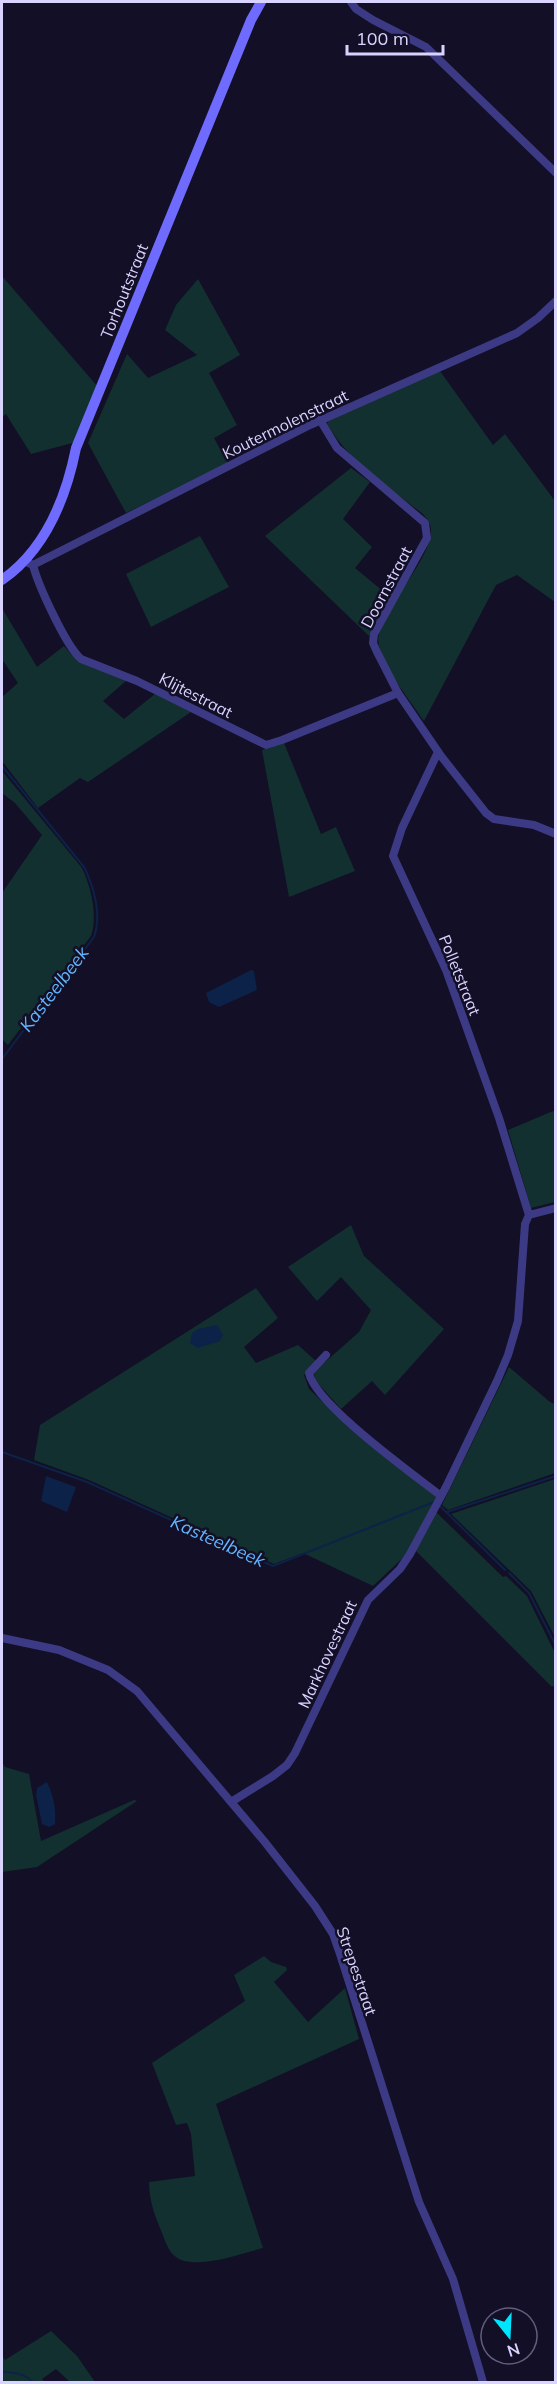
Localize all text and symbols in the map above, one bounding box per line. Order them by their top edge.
scale bar [347,18,443,56]
text: 100 m [356,27,409,50]
street label: Torhoutstraat [96,240,152,341]
street label: Koutermolenstraat [219,385,351,463]
street label: Doornstraat [356,542,416,631]
street label: Klijtestraat [156,668,236,722]
street label: Polletstraat [435,932,485,1019]
water label: Kasteelbeek [14,941,94,1036]
water label: Kasteelbeek [167,1510,269,1572]
street label: Markhovestraat [293,1596,361,1711]
street label: Strepestraat [333,1924,382,2018]
north arrow [479,2306,539,2366]
text: N [505,2339,522,2362]

